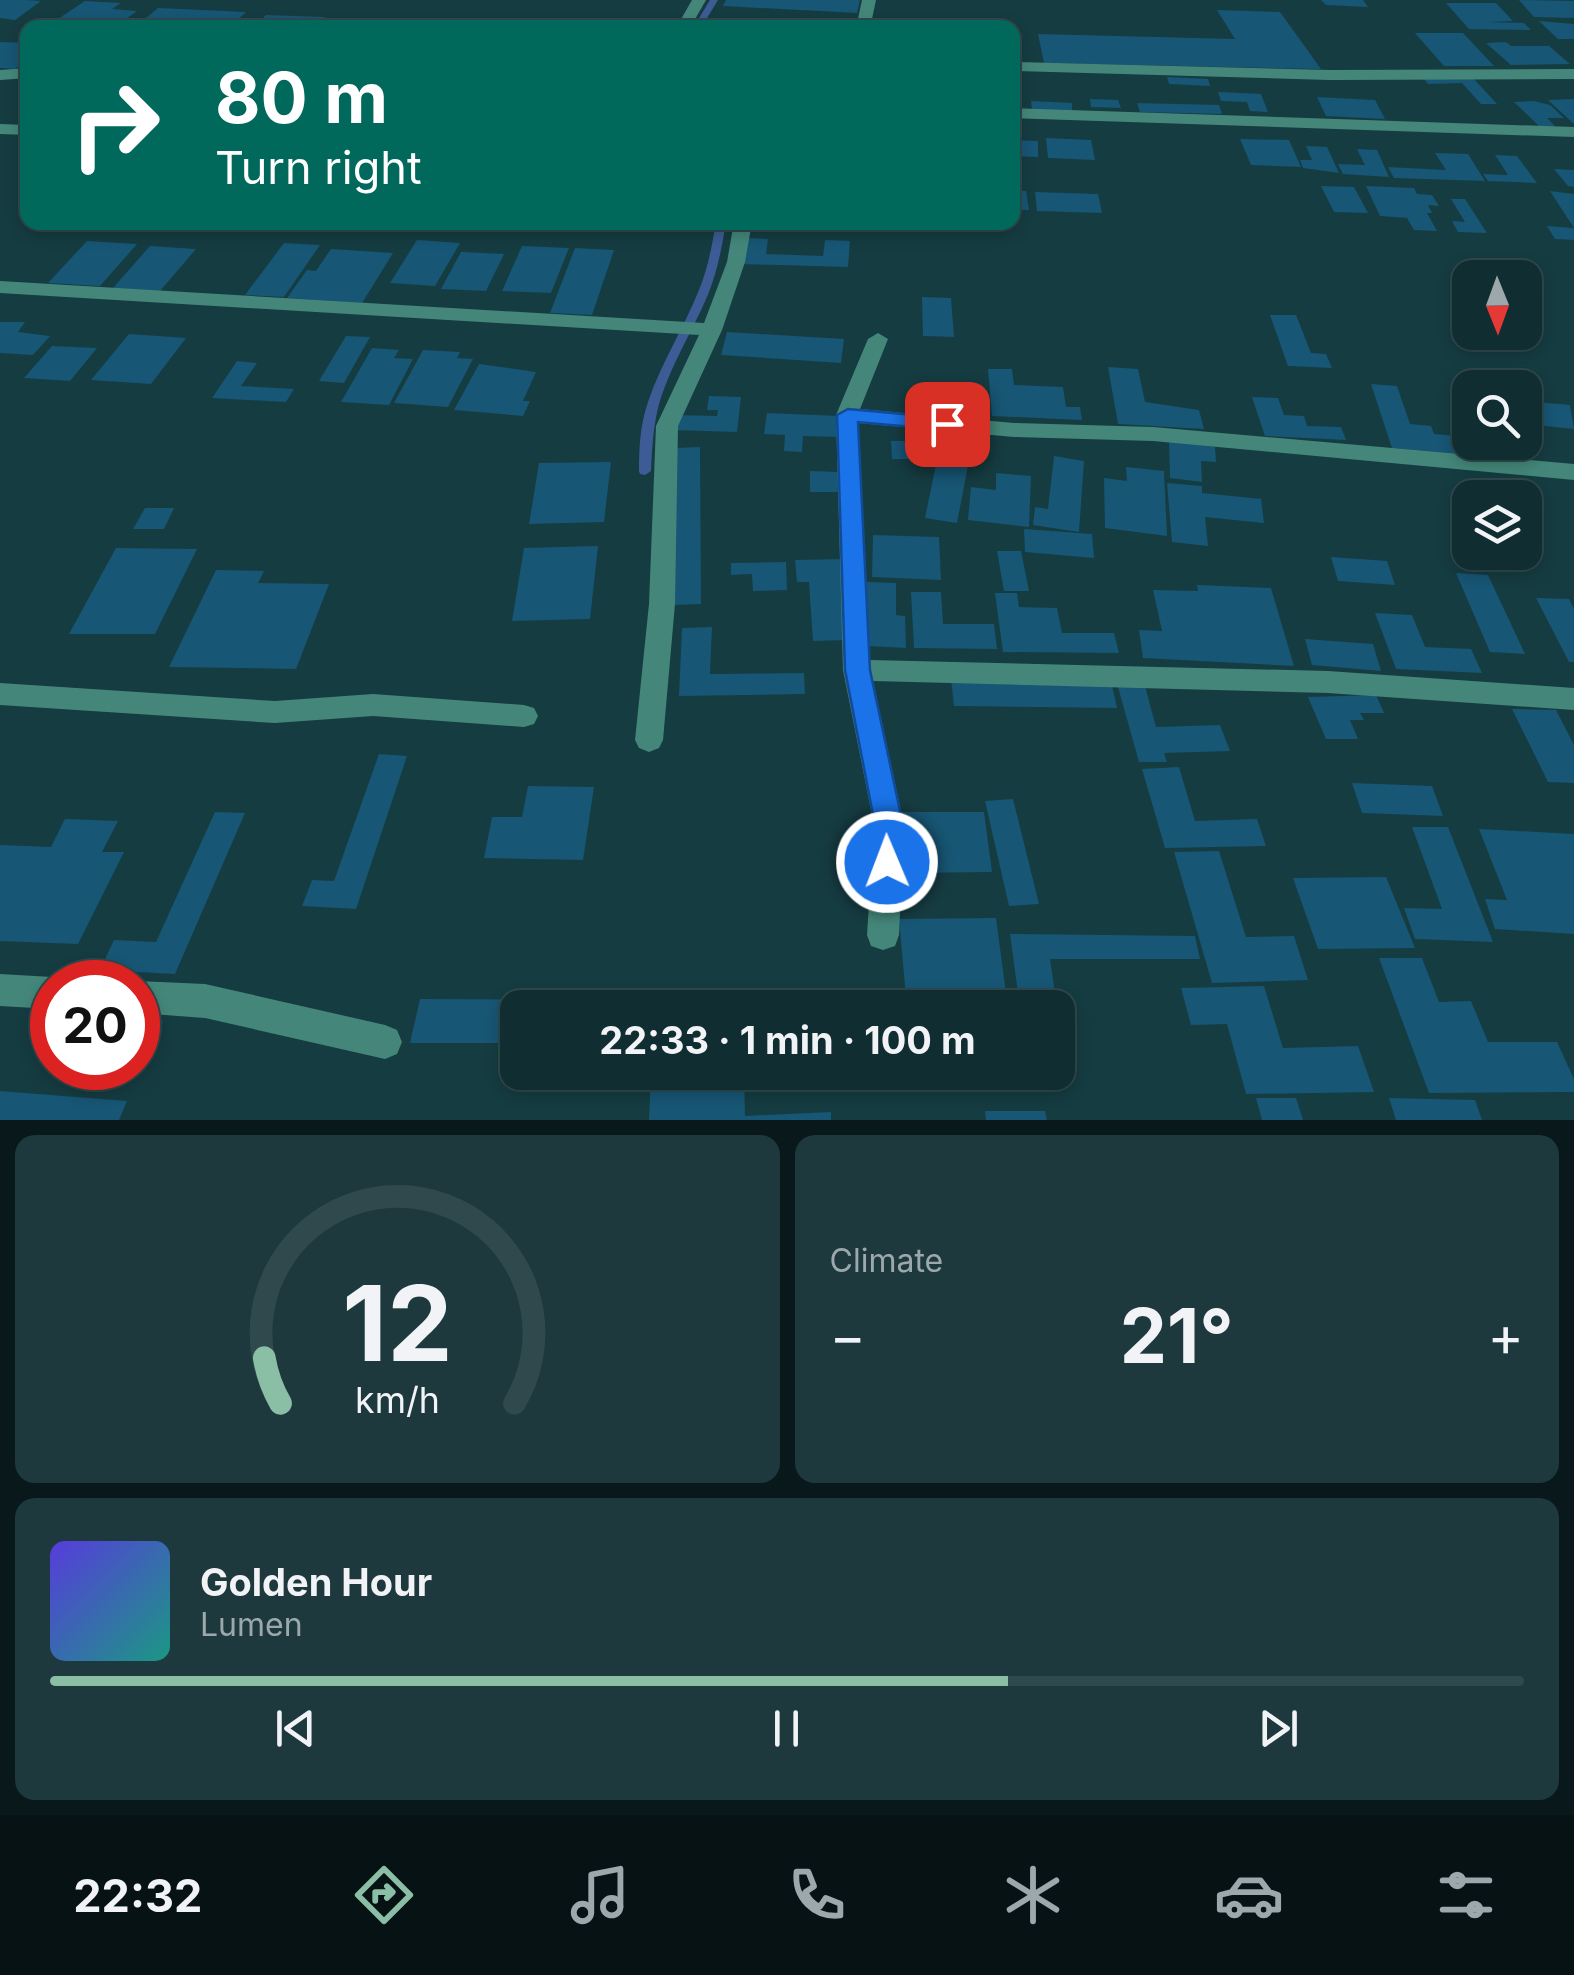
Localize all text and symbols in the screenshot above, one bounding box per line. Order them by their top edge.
text: 80 m [215,55,388,140]
icon: right [50,60,180,190]
text: Turn right [215,140,422,195]
north arrow [1452,260,1542,350]
map controls [1452,260,1542,570]
button: search [1452,370,1542,460]
pin [905,382,990,467]
icon: arrive [920,397,975,452]
button: layers [1452,480,1542,570]
position arrow [835,810,939,914]
speed limit sign: 20 [30,960,160,1090]
text: 22:33 · 1 min · 100 m [599,1017,976,1063]
text: Climate [830,1241,943,1280]
text: 12 [342,1260,452,1386]
text: 21° [1120,1290,1234,1381]
text: − [830,1303,866,1369]
text: + [1488,1303,1524,1369]
text: km/h [355,1378,440,1422]
text: Golden Hour [200,1559,432,1605]
text: Lumen [200,1605,303,1644]
icon: previous [268,1701,323,1756]
icon: pause [759,1701,814,1756]
icon: next [1251,1701,1306,1756]
icon: directions [349,1860,419,1930]
icon: music [565,1860,635,1930]
icon: phone [782,1860,852,1930]
icon: climate [998,1860,1068,1930]
icon: car [1214,1860,1284,1930]
icon: filters [1431,1860,1501,1930]
text: 22:32 [73,1868,202,1923]

